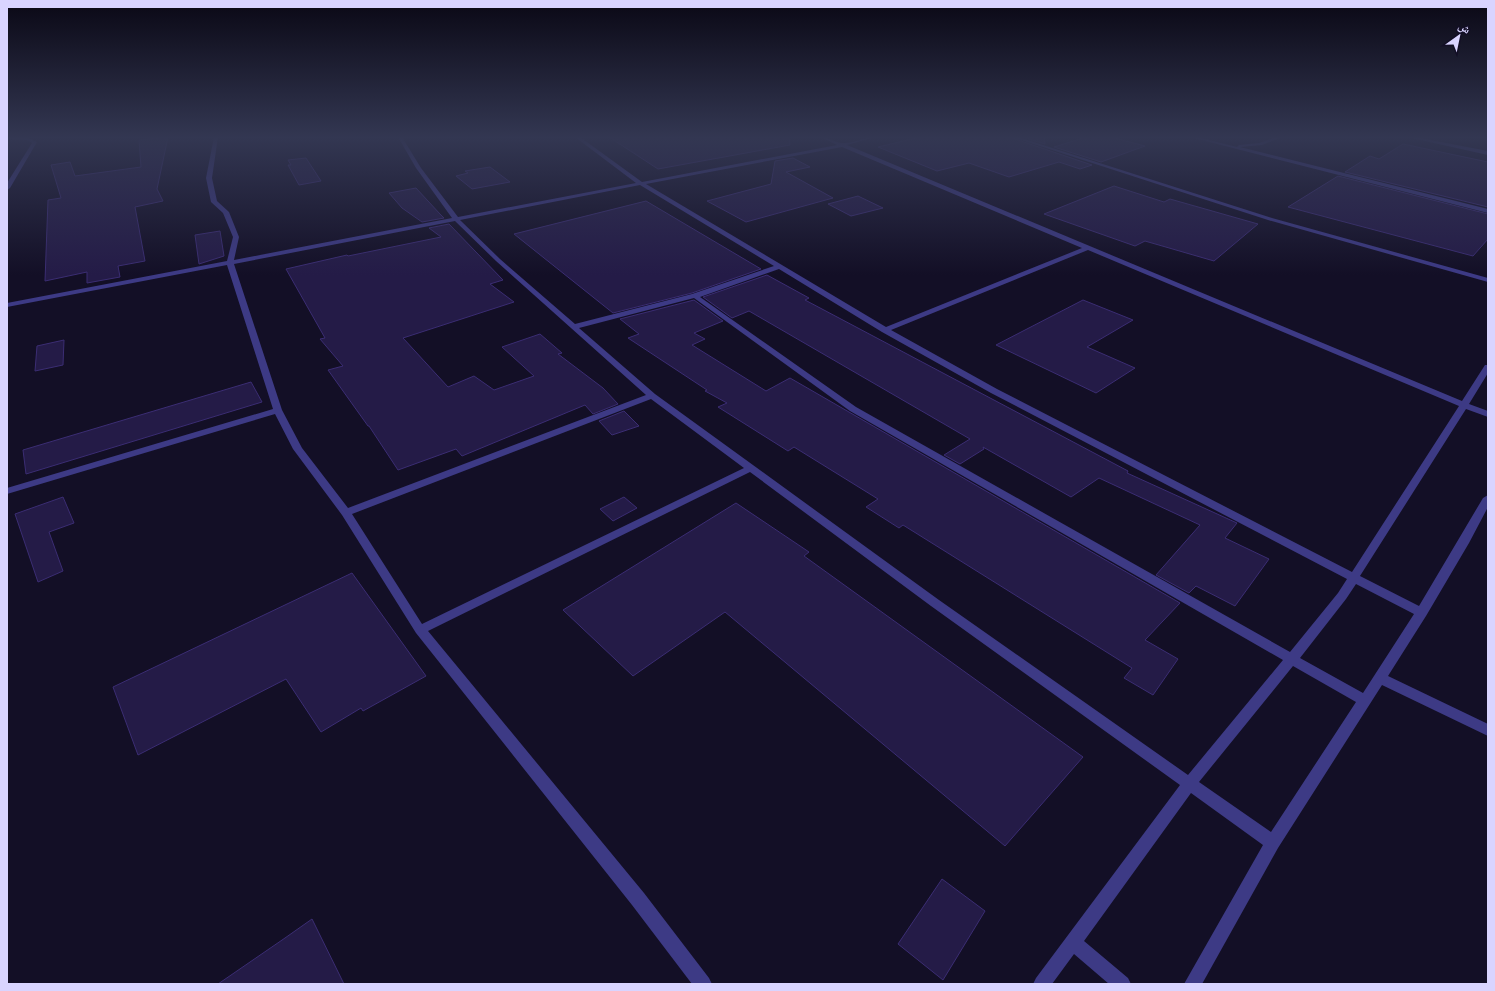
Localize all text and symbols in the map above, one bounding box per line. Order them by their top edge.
north arrow [1439,16,1479,56]
text: ش [1455,19,1473,38]

